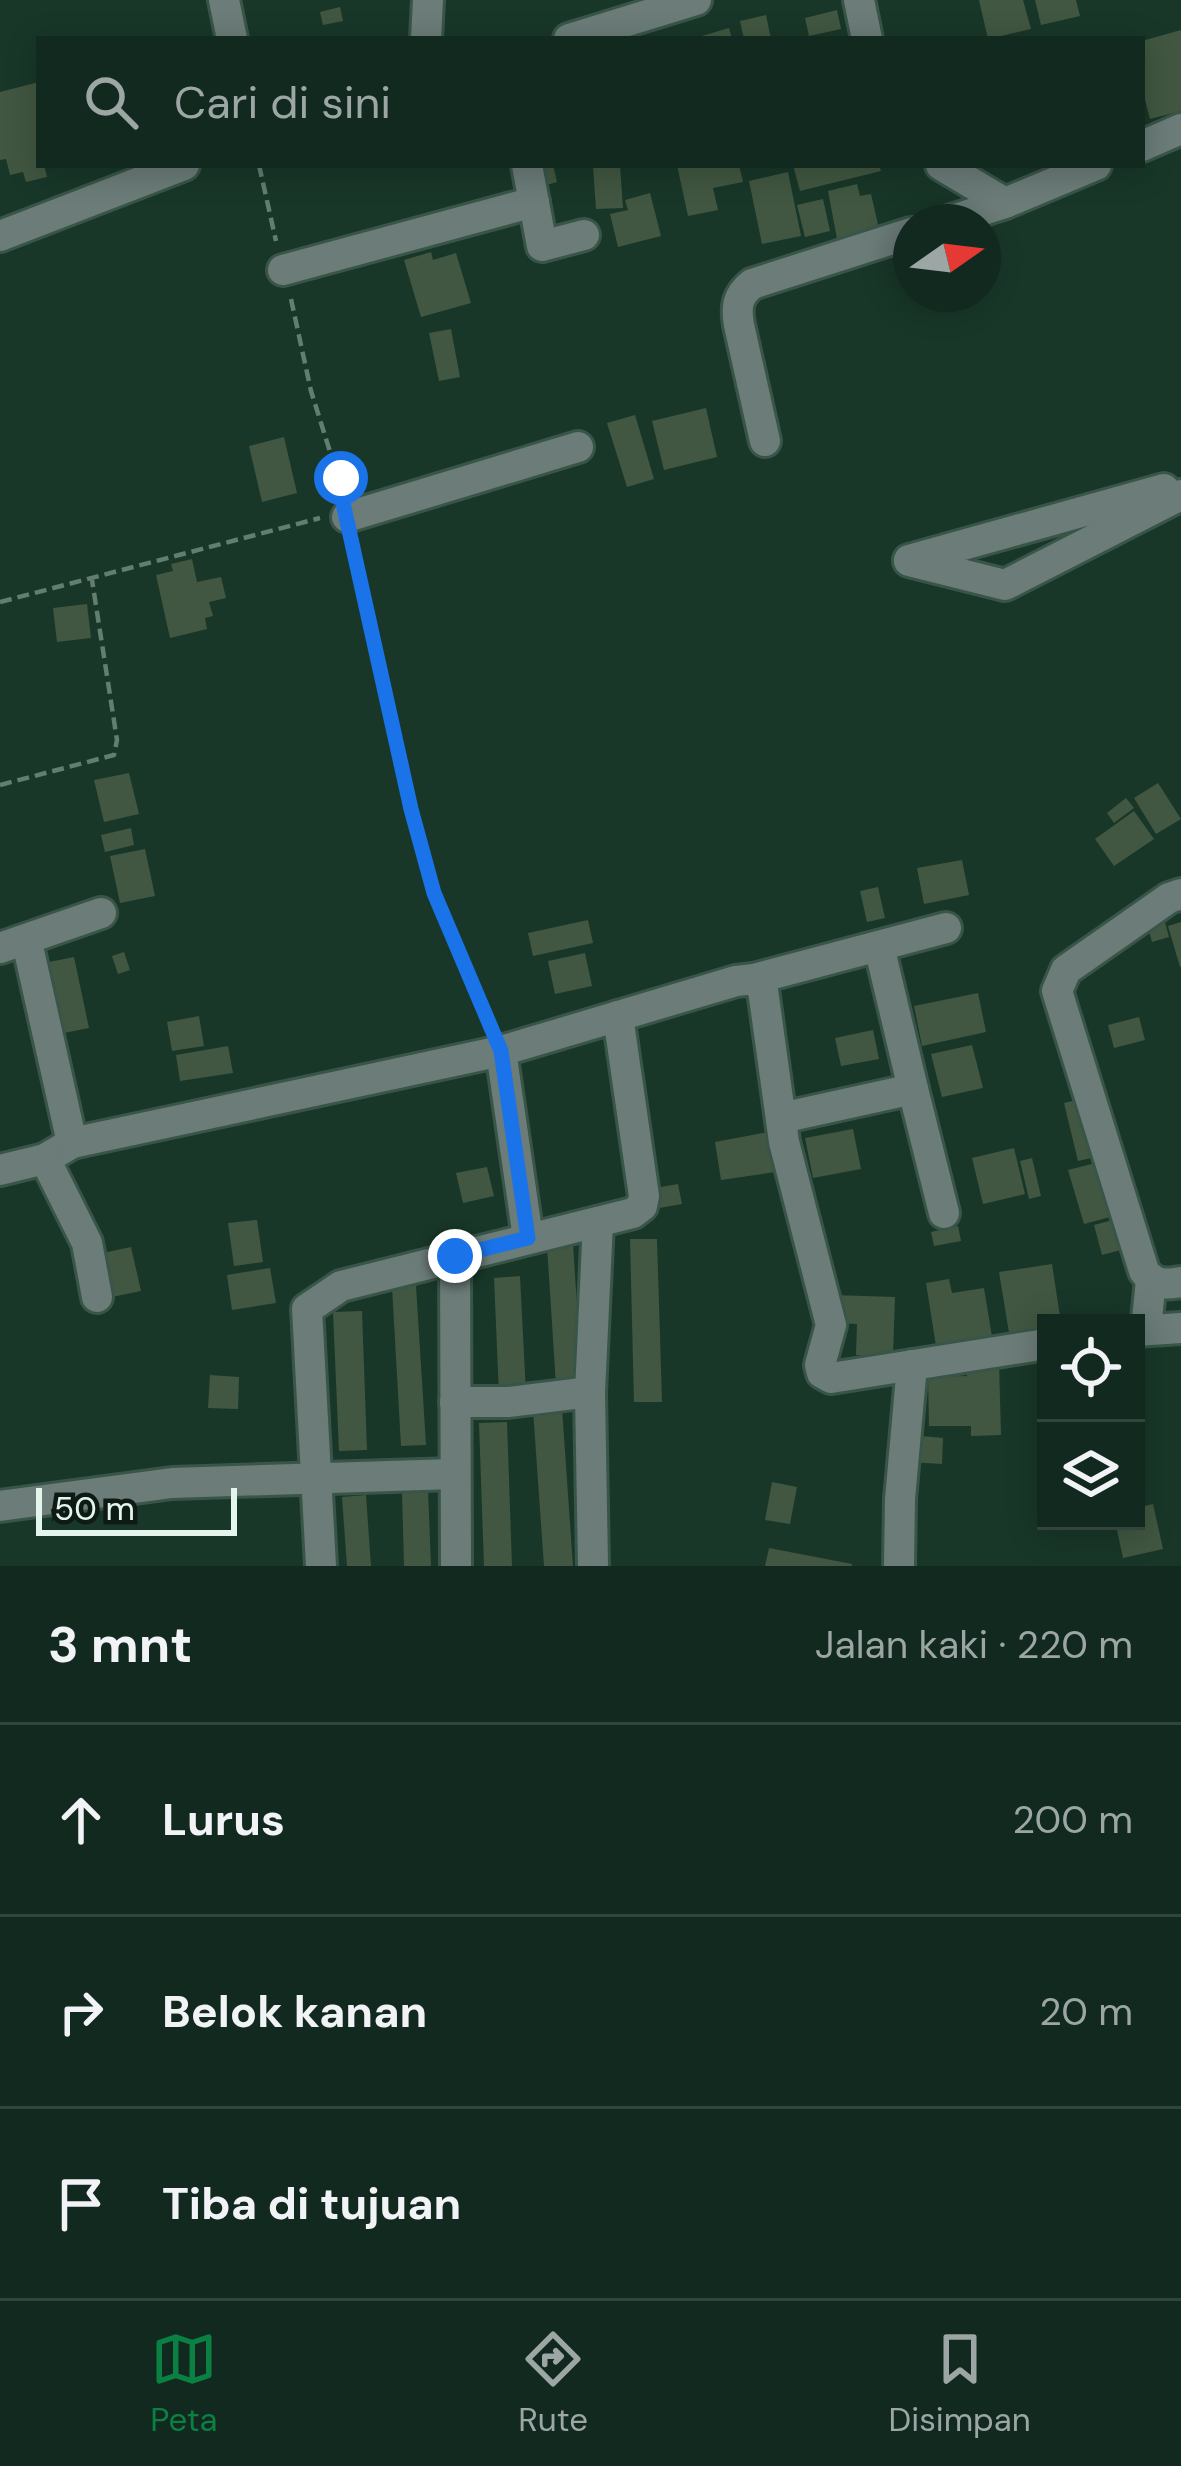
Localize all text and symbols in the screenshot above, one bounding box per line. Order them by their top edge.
search box [36,36,1145,168]
icon: search [78,69,144,135]
text: Cari di sini [174,73,391,132]
north arrow [893,204,1001,312]
route start [314,451,368,505]
route end [428,1229,482,1283]
map controls [1037,1314,1145,1530]
button: locate [1037,1314,1145,1422]
button: layers [1037,1422,1145,1530]
scale bar [36,1482,237,1535]
text: 50 m [54,1487,135,1530]
text: 3 mnt [48,1611,192,1678]
text: Jalan kaki · 220 m [815,1619,1133,1670]
icon: ahead [48,1787,114,1853]
text: Lurus [162,1790,285,1849]
text: 200 m [1012,1794,1133,1845]
icon: right [48,1979,114,2045]
text: Belok kanan [162,1982,427,2041]
text: 20 m [1039,1986,1133,2037]
icon: arrive [48,2171,114,2237]
text: Tiba di tujuan [162,2174,461,2233]
tab: Peta [150,2326,218,2441]
tab: Rute [518,2326,588,2441]
tab: Disimpan [889,2326,1031,2441]

